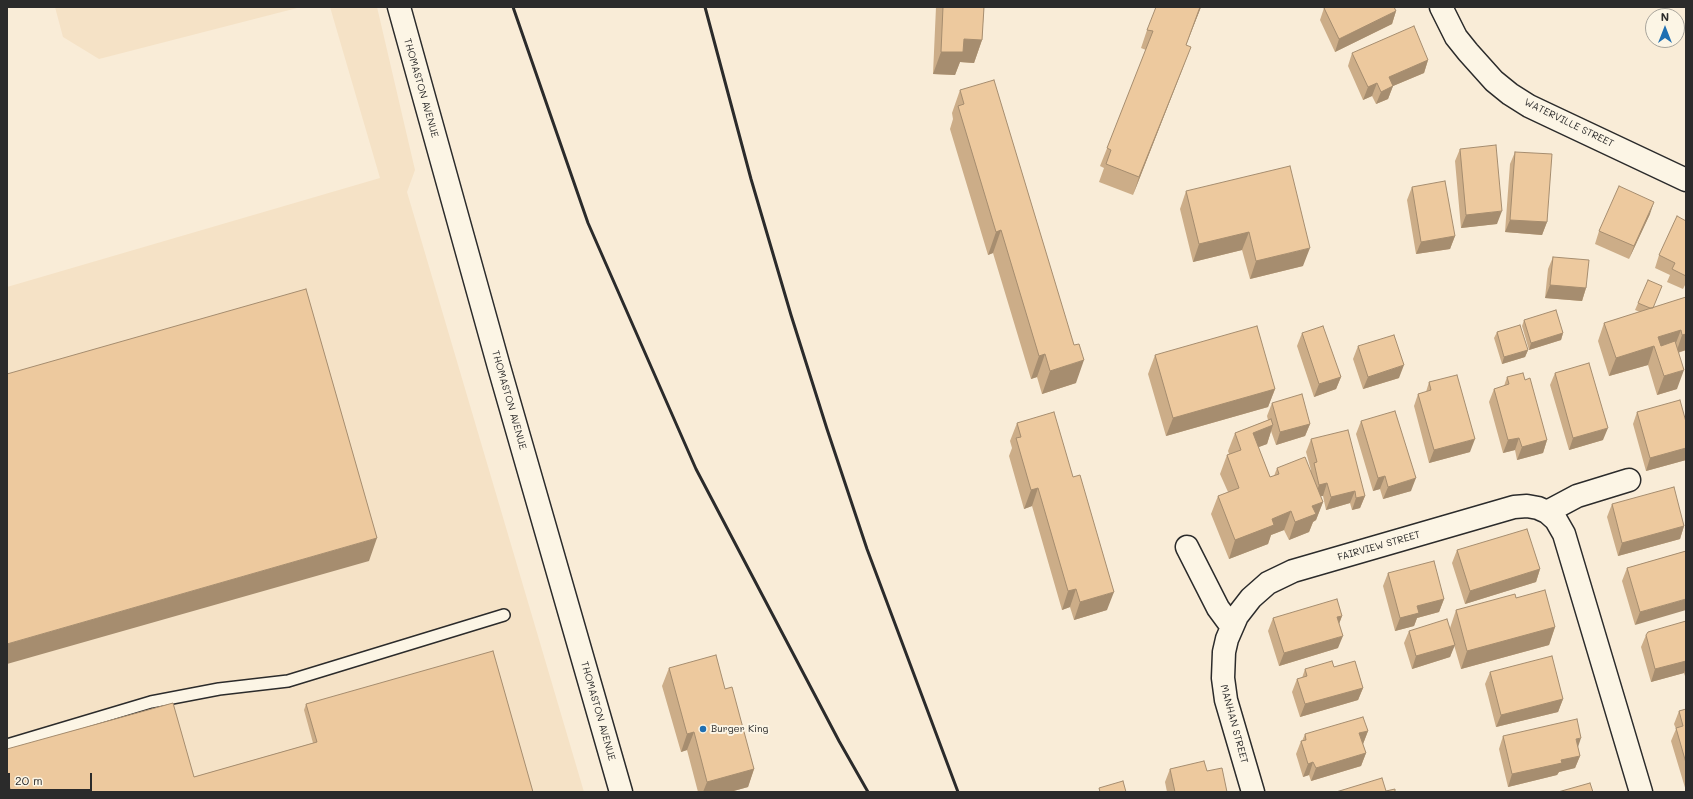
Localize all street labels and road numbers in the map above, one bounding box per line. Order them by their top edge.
street label: THOMASTON AVENUE [401,37,441,139]
street label: WATERVILLE STREET [1522,96,1616,150]
street label: THOMASTON AVENUE [489,349,529,451]
street label: FAIRVIEW STREET [1336,528,1422,564]
street label: THOMASTON AVENUE [578,660,618,762]
street label: MANHAN STREET [1218,683,1250,765]

